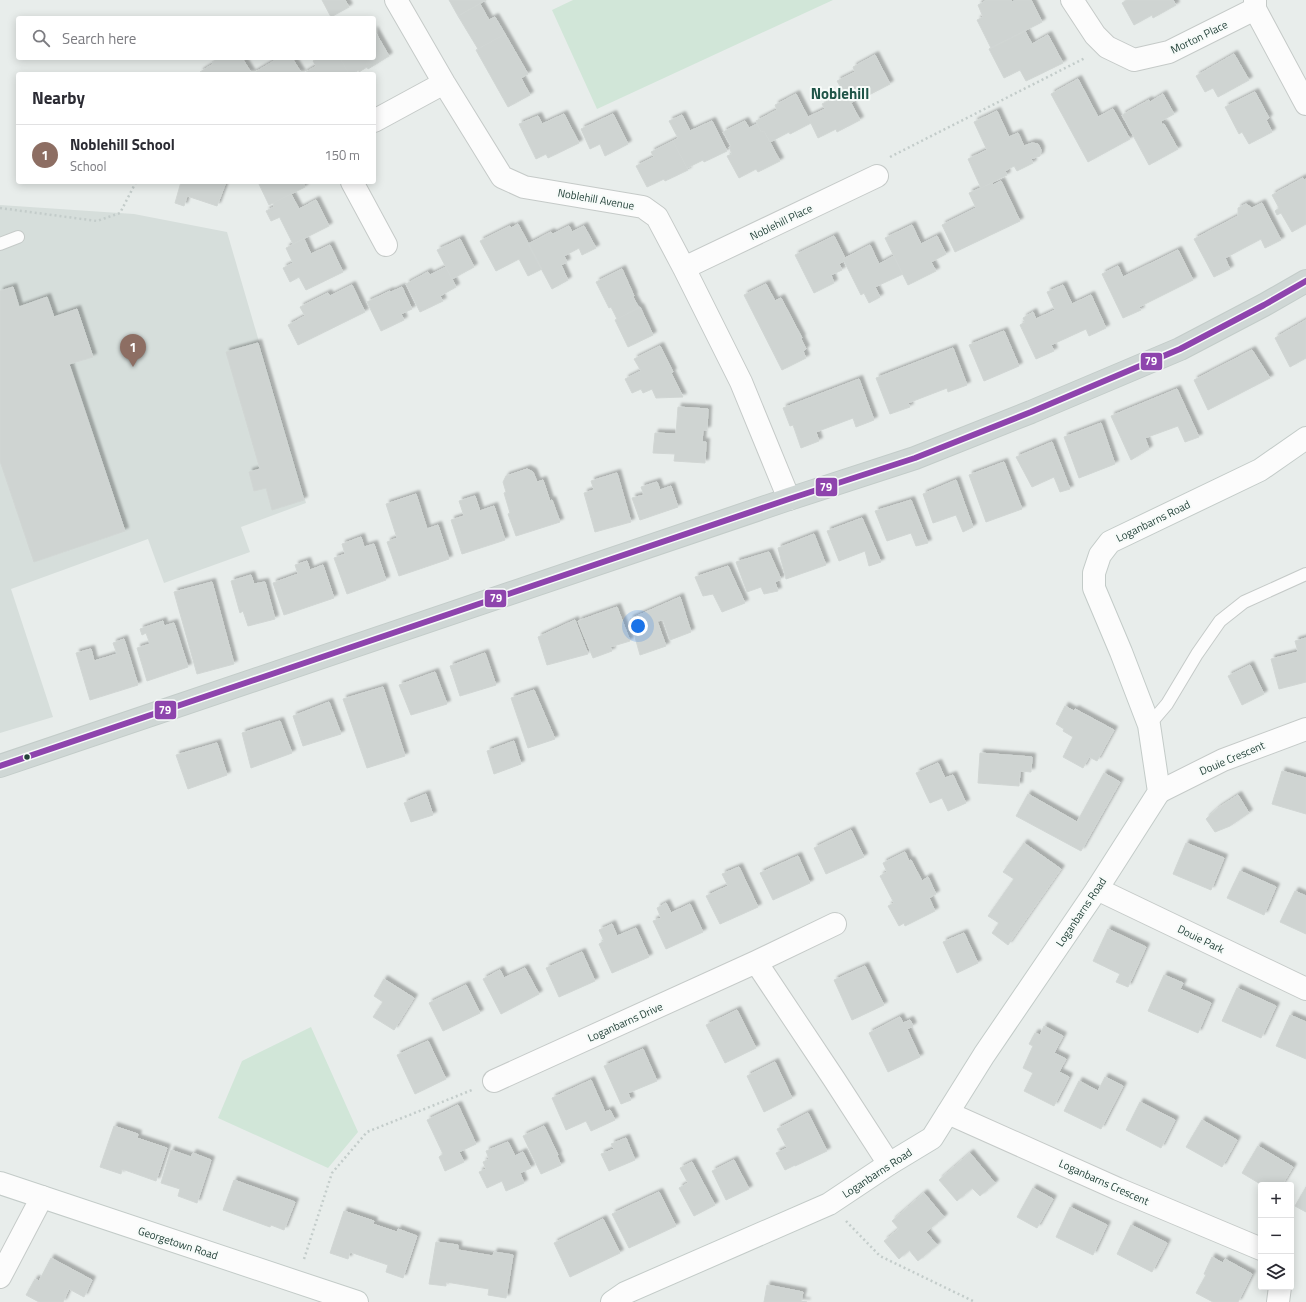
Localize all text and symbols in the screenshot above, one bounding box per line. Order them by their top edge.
search box [16,16,376,60]
street label: Morton Place [1168,16,1231,58]
icon: search [30,27,52,49]
text: Search here [62,27,136,50]
district label: Noblehill [811,82,869,105]
text: Nearby [32,85,85,111]
text: Noblehill School [70,133,175,156]
text: 1 [41,145,49,165]
text: 150 m [324,145,360,165]
text: School [70,156,106,176]
street label: Noblehill Avenue [557,184,636,214]
street label: Noblehill Place [747,200,815,244]
pin: 1 [120,334,146,367]
line badge: 79 [1140,352,1163,371]
text: 79 [1145,353,1157,369]
line badge: 79 [815,477,838,497]
text: 79 [820,479,832,495]
street label: Loganbarns Road [1113,496,1193,546]
line badge: 79 [484,589,507,608]
text: 79 [490,590,502,606]
your location [628,616,648,636]
line badge: 79 [154,700,177,720]
text: 79 [159,702,171,718]
street label: Douie Crescent [1197,737,1267,779]
unlabelled marker [22,752,32,762]
street label: Loganbarns Road [1052,874,1110,950]
street label: Douie Park [1175,921,1228,958]
street label: Loganbarns Drive [585,998,666,1046]
street label: Loganbarns Road [839,1144,915,1202]
street label: Loganbarns Crescent [1056,1155,1152,1209]
map controls [1258,1182,1294,1290]
button: + [1258,1182,1294,1218]
button: − [1258,1218,1294,1254]
street label: Georgetown Road [136,1223,220,1264]
button: layers [1258,1254,1294,1290]

